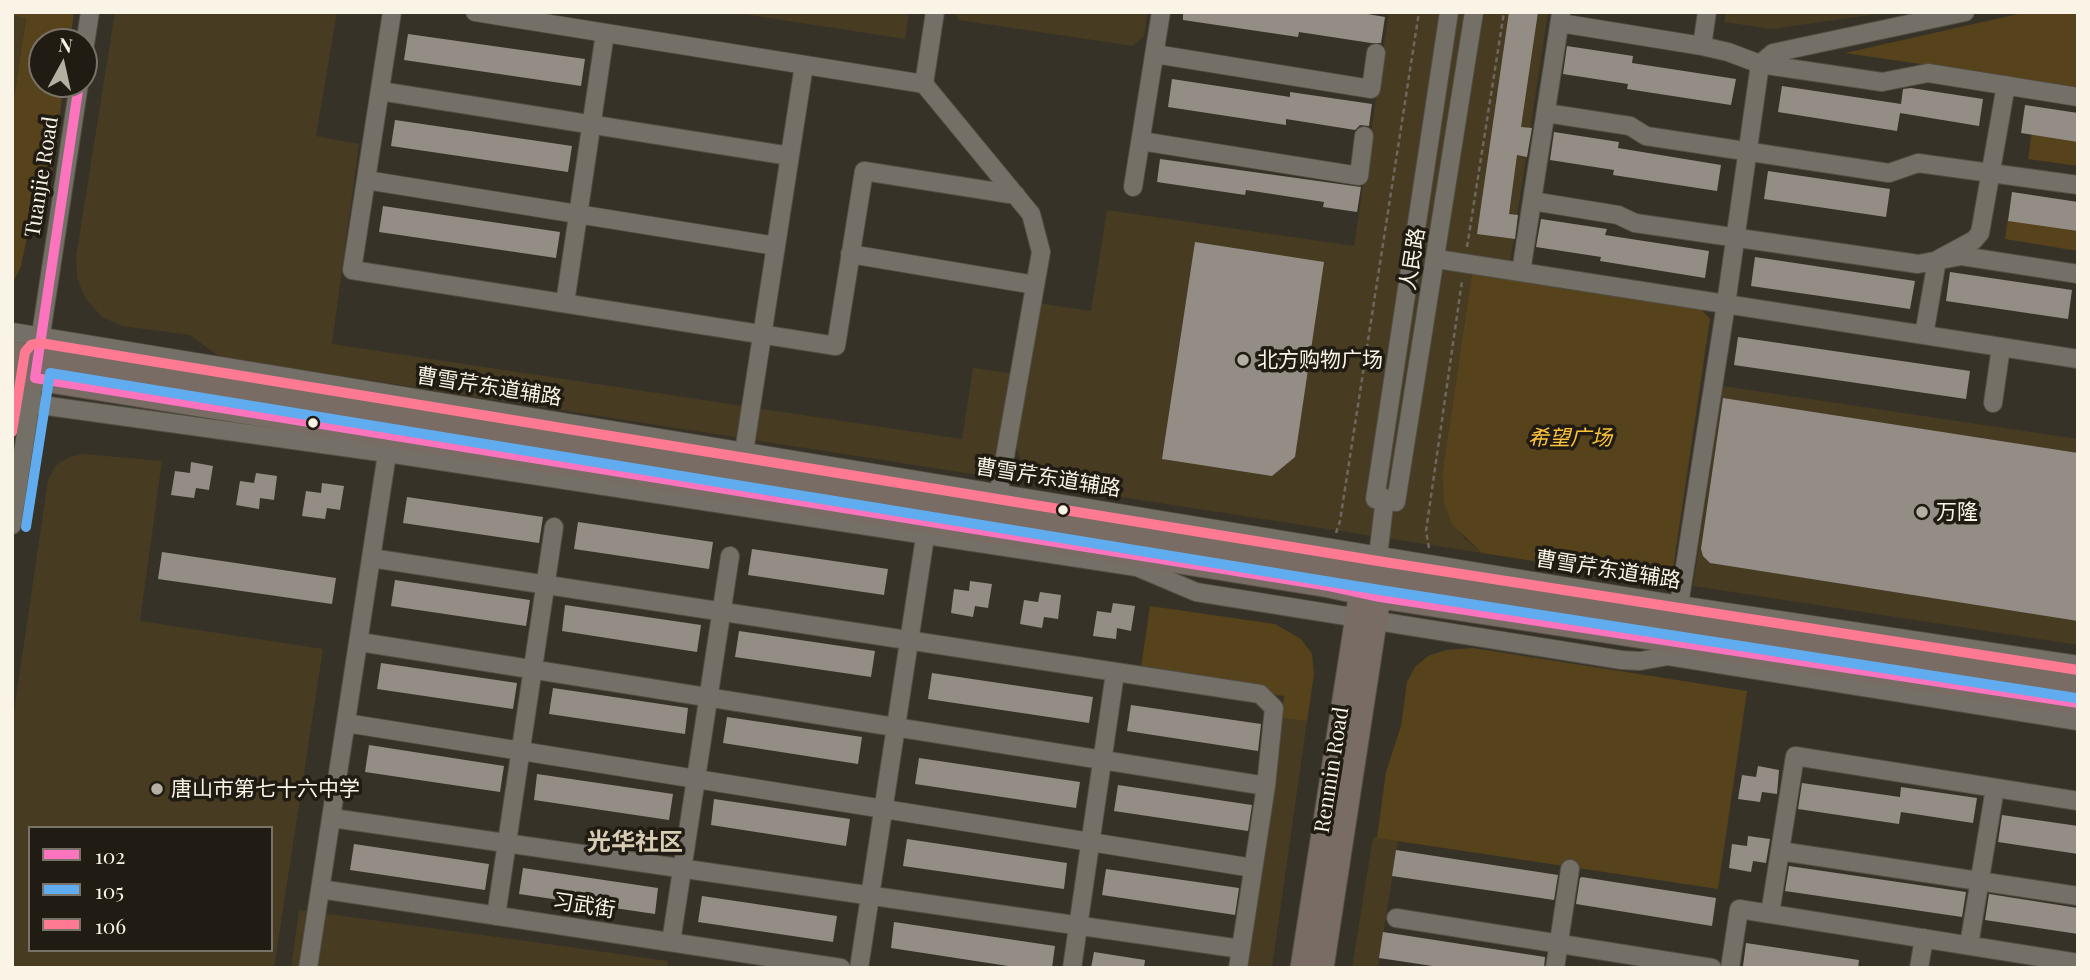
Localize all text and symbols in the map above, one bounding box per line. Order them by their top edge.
north arrow [28,28,98,98]
text: N [57,30,74,58]
street label: Tuanjie Road [20,115,64,239]
street label: 人民路 [1396,226,1430,292]
place label: 北方购物广场 [1257,347,1383,373]
marker: 北方购物广场 [1235,352,1251,368]
street label: 曹雪芹东道辅路 [414,363,564,411]
unlabelled marker [306,416,320,430]
park label: 希望广场 [1528,425,1612,451]
street label: 曹雪芹东道辅路 [973,454,1123,502]
place label: 万隆 [1936,499,1978,525]
unlabelled marker [1056,503,1070,517]
marker: 万隆 [1914,504,1930,520]
street label: 曹雪芹东道辅路 [1533,546,1683,594]
street label: Renmin Road [1310,705,1354,835]
place label: 唐山市第七十六中学 [171,776,360,802]
marker: 唐山市第七十六中学 [149,781,165,797]
legend [28,826,273,952]
district label: 光华社区 [587,829,683,857]
text: 102 [95,841,125,869]
text: 105 [95,876,124,904]
street label: 习武街 [551,889,617,923]
text: 106 [95,911,126,939]

